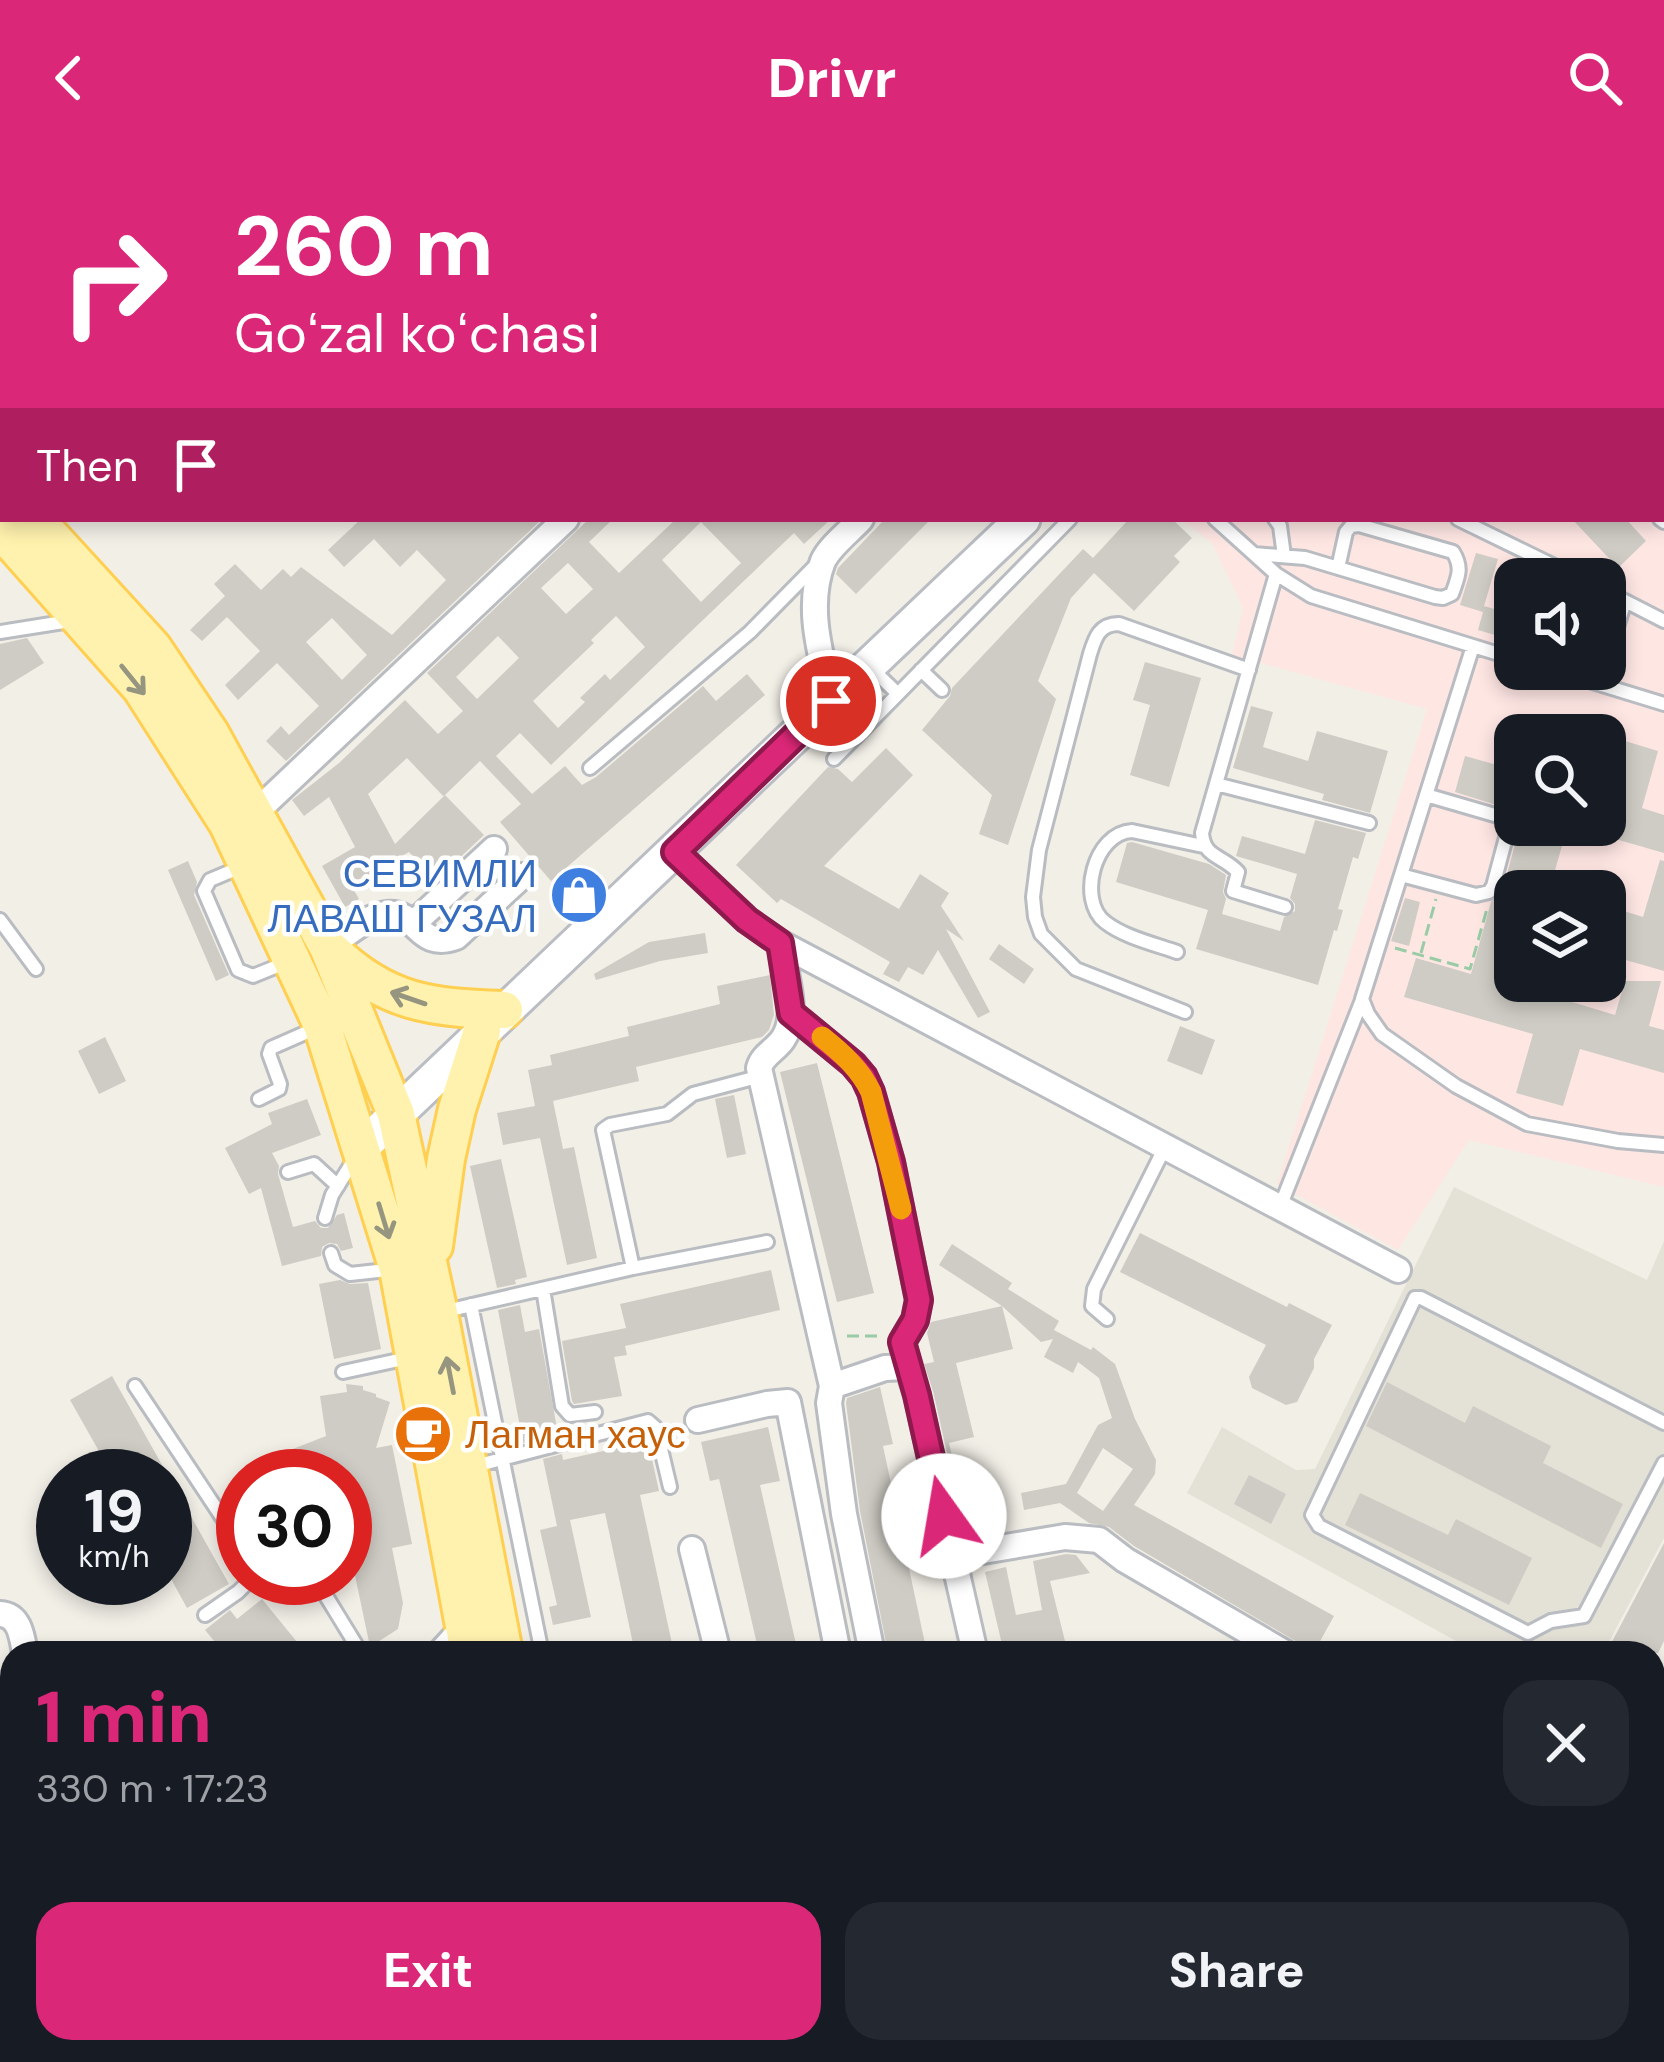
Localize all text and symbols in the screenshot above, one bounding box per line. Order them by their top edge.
text: Drivr [768,43,896,114]
icon: back [36,45,102,111]
icon: search [1562,45,1628,111]
text: 260 m [234,192,494,301]
icon: right [36,204,192,360]
text: Goʻzal koʻchasi [234,298,600,369]
icon: arrive [163,432,229,498]
text: Then [36,436,139,495]
map controls [1494,558,1626,1002]
button: sound [1494,558,1626,690]
pin [780,650,882,752]
one-way arrow [119,664,147,695]
icon: arrive [798,668,864,734]
button: search [1494,714,1626,846]
place label: СЕВИМЛИ ЛАВАШ ГУЗАЛ [267,848,537,944]
shop icon: СЕВИМЛИ ЛАВАШ ГУЗАЛ [548,864,610,926]
button: layers [1494,870,1626,1002]
one-way arrow [391,986,428,1007]
one-way arrow [374,1201,396,1239]
one-way arrow [438,1357,460,1396]
cafe icon: Лагман хаус [392,1403,454,1465]
place label: Лагман хаус [465,1409,686,1460]
speed limit sign: 30 [216,1449,372,1605]
position arrow [881,1453,1007,1579]
text: 19 [84,1472,144,1551]
text: km/h [79,1537,149,1576]
text: 1 min [36,1671,212,1764]
button: close [1503,1680,1629,1806]
text: 330 m · 17:23 [36,1763,269,1814]
button: Exit [36,1902,821,2040]
button: Share [845,1902,1629,2040]

